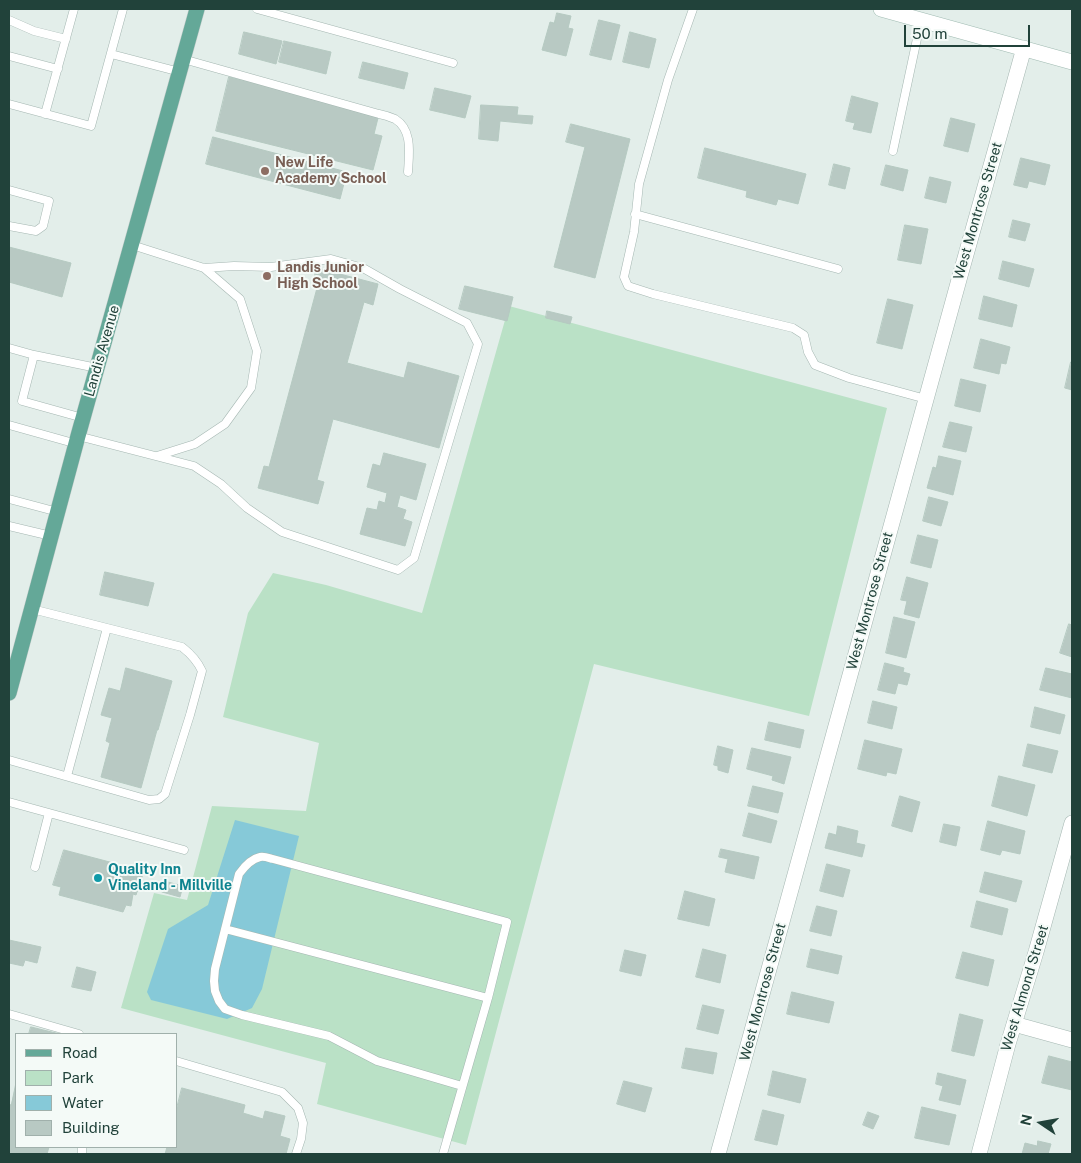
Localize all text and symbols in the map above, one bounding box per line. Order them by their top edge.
scale bar [906,15,1032,47]
text: 50 m [912,25,947,42]
street label: West Montrose Street [950,140,1006,282]
place label: New Life Academy School [275,155,387,188]
marker: New Life Academy School [259,165,271,177]
place label: Landis Junior High School [277,260,364,292]
marker: Landis Junior High School [261,270,273,282]
street label: Landis Avenue [81,303,123,399]
street label: West Montrose Street [843,530,897,672]
place label: Quality Inn Vineland - Millville [108,862,232,894]
marker: Quality Inn Vineland - Millville [92,872,104,884]
street label: West Montrose Street [736,921,790,1063]
street label: West Almond Street [998,923,1052,1053]
legend [15,1033,178,1148]
text: Road [62,1044,98,1061]
text: Park [62,1069,94,1086]
text: Water [62,1094,104,1111]
north arrow [1016,1098,1066,1148]
text: N [1017,1113,1035,1127]
text: Building [62,1119,120,1136]

